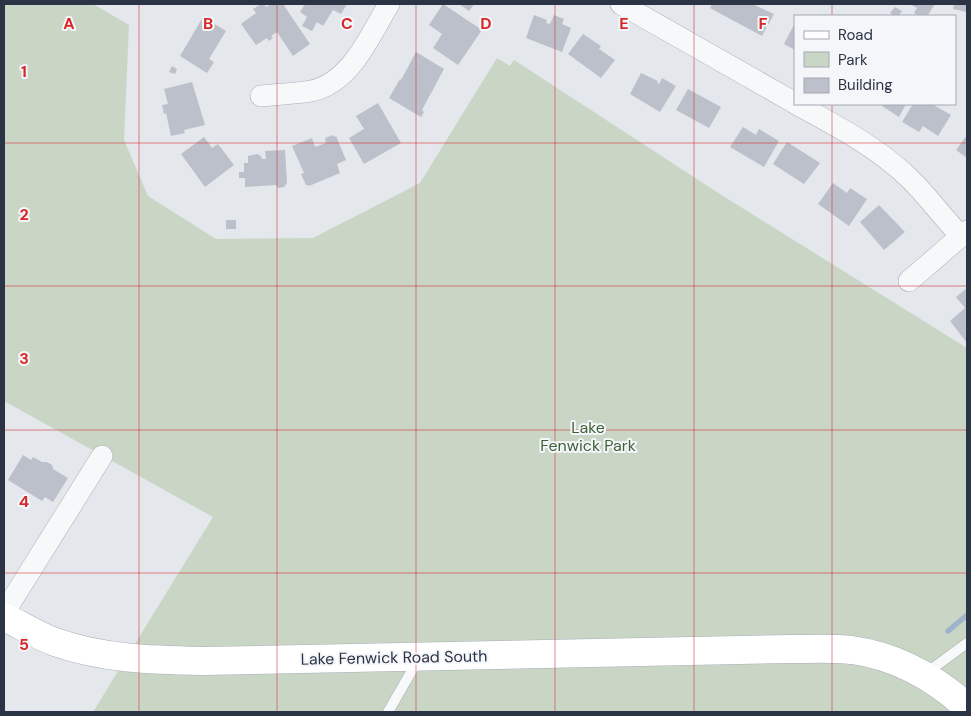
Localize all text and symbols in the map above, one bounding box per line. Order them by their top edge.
text: A [63,13,75,34]
text: B [203,13,213,34]
text: C [341,13,353,34]
text: D [480,13,492,34]
text: E [619,13,629,34]
text: F [759,13,768,34]
legend [794,15,956,105]
text: Road [838,25,873,45]
text: Park [838,50,868,70]
text: 1 [21,61,27,82]
text: Building [838,75,893,95]
text: 2 [19,204,29,225]
text: 3 [19,348,29,369]
park label: Lake Fenwick Park [540,417,636,456]
text: 4 [19,491,29,512]
text: 5 [19,634,29,655]
street label: Lake Fenwick Road South [300,645,488,670]

